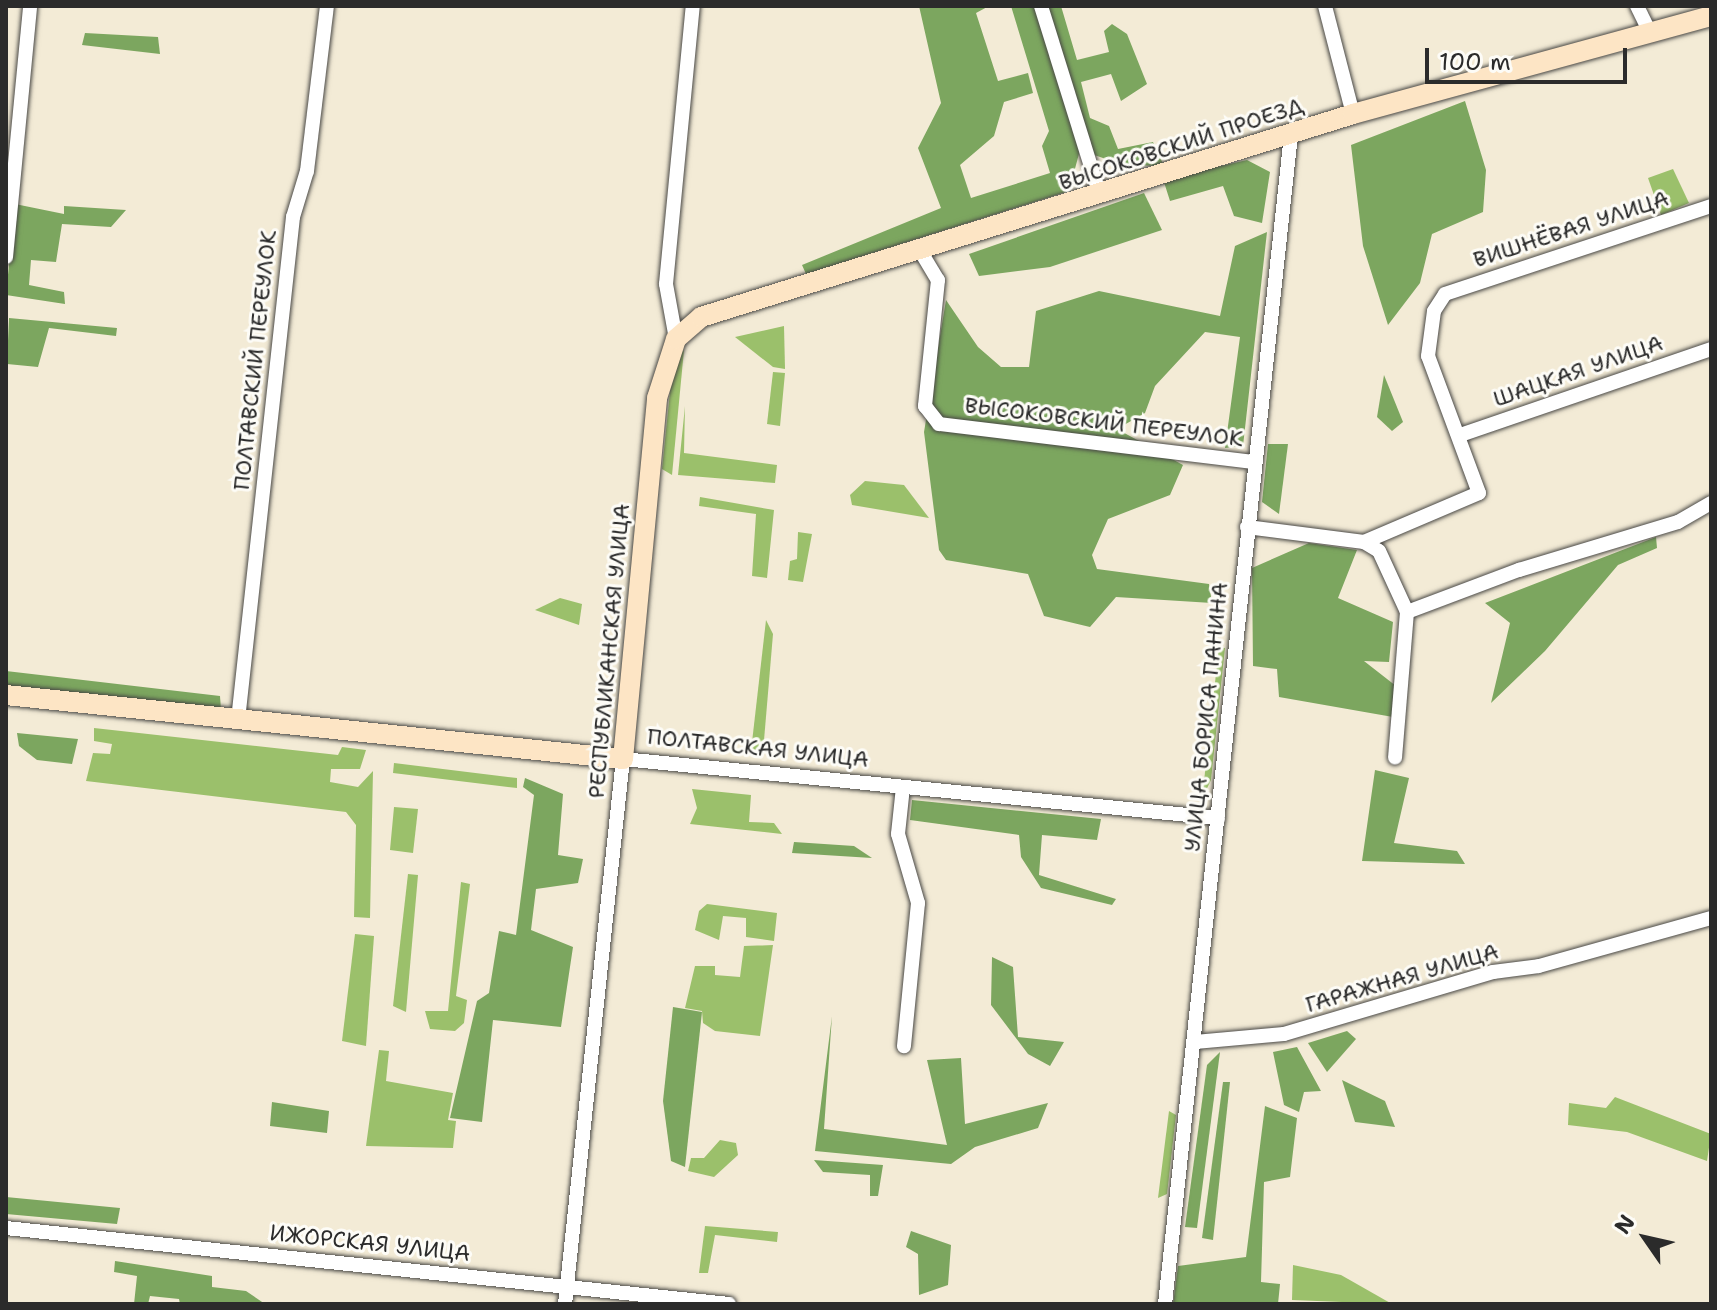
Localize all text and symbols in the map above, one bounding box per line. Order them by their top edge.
scale bar [1429,32,1631,82]
text: 100 m [1439,46,1511,78]
street label: ВЫСОКОВСКИЙ ПРОЕЗД [1055,92,1307,196]
street label: ВИШНЁВАЯ УЛИЦА [1470,185,1672,273]
street label: ПОЛТАВСКИЙ ПЕРЕУЛОК [228,229,282,491]
street label: ШАЦКАЯ УЛИЦА [1490,330,1666,412]
street label: ВЫСОКОВСКИЙ ПЕРЕУЛОК [963,392,1245,452]
street label: РЕСПУБЛИКАНСКАЯ УЛИЦА [583,503,635,799]
street label: УЛИЦА БОРИСА ПАНИНА [1179,581,1233,853]
street label: ПОЛТАВСКАЯ УЛИЦА [646,723,870,773]
street label: ГАРАЖНАЯ УЛИЦА [1302,938,1502,1018]
north arrow [1605,1198,1685,1278]
text: N [1608,1209,1642,1240]
street label: ИЖОРСКАЯ УЛИЦА [268,1219,472,1267]

